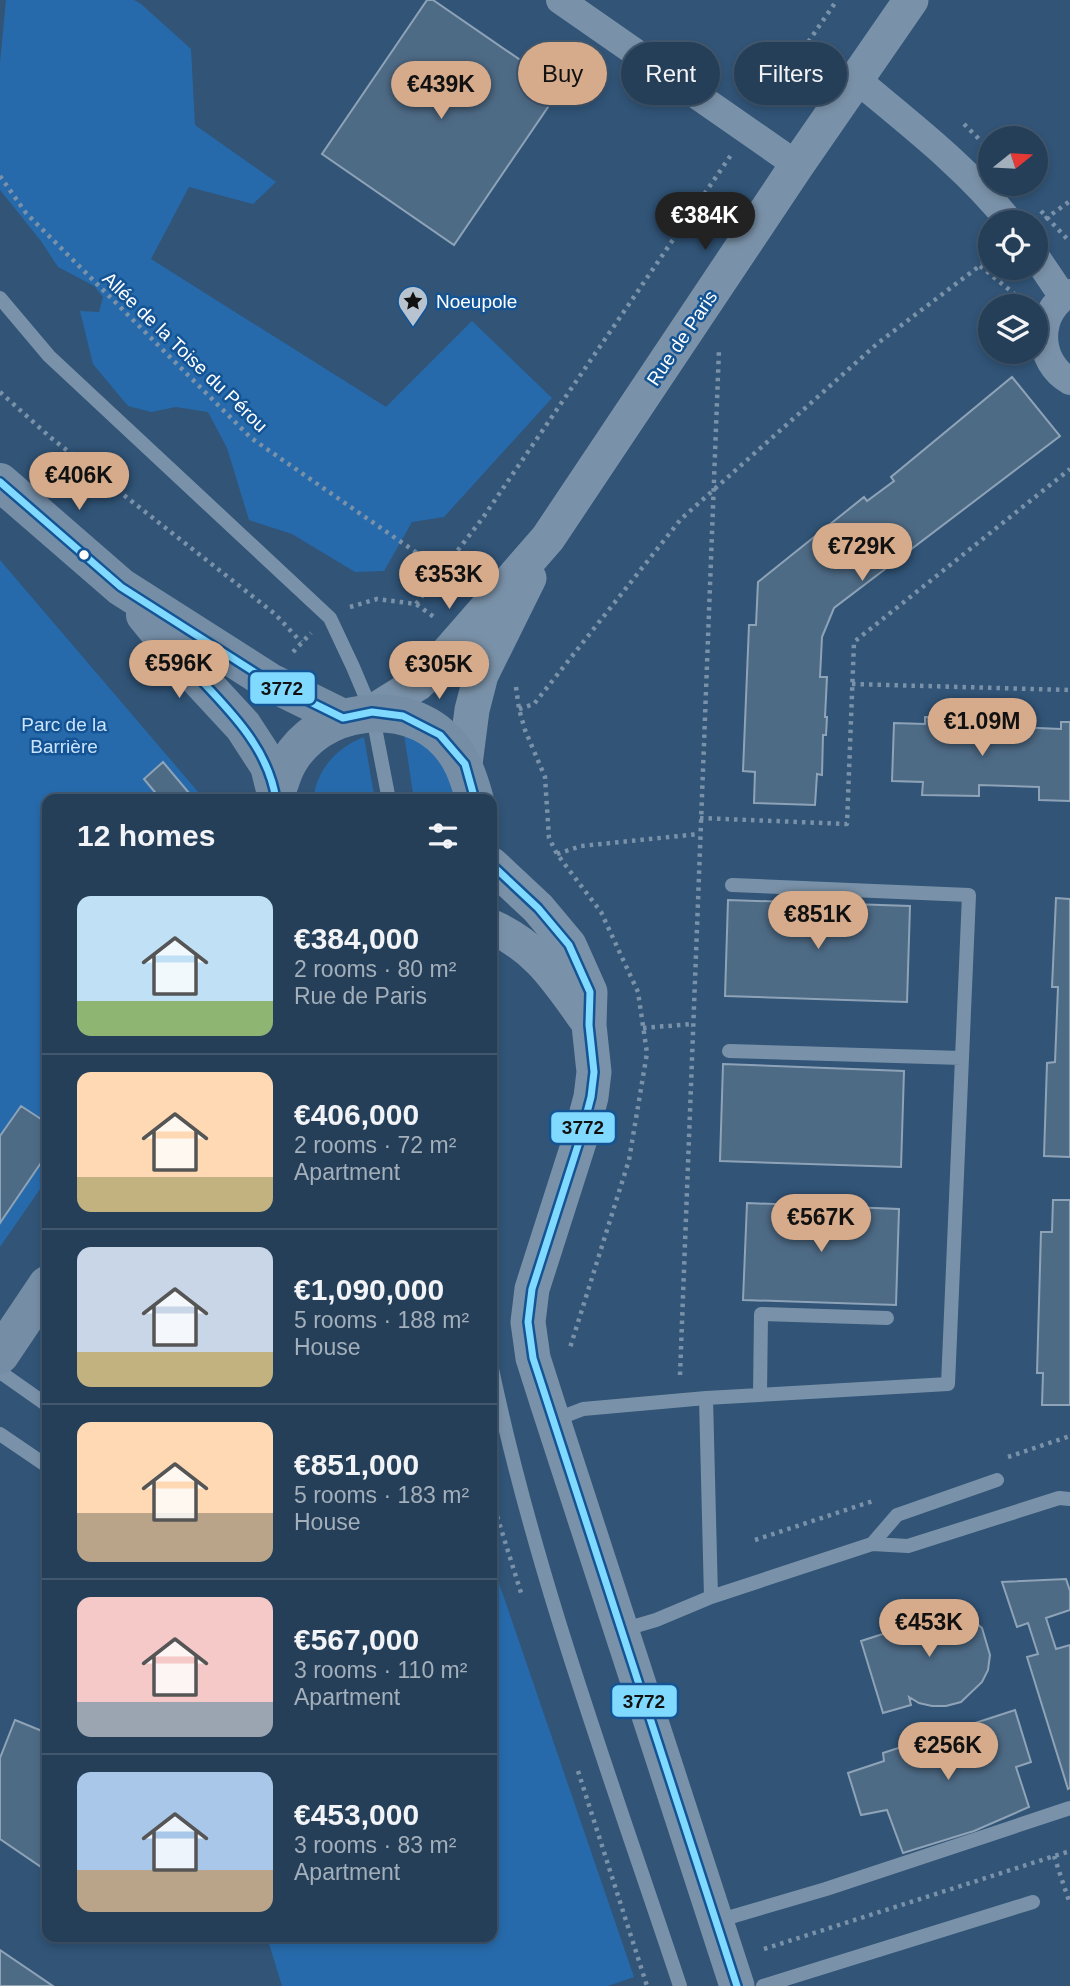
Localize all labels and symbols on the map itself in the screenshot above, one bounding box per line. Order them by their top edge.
pin: €439K [392,61,490,121]
north arrow [978,126,1048,196]
pin: €384K [656,192,754,252]
street label: Allée de la Toise du Pérou [98,268,272,436]
place icon: Noeupole [396,284,430,328]
street label: Rue de Paris [643,287,721,389]
place label: Noeupole [436,291,517,312]
pin: €406K [30,452,128,512]
pin: €729K [813,524,911,583]
unlabelled marker [77,548,91,562]
pin: €353K [400,552,498,611]
pin: €596K [130,640,228,700]
pin: €305K [390,642,488,701]
line badge: 3772 [249,671,316,705]
text: 3772 [261,678,303,699]
pin: €1.09M [925,698,1039,758]
park label: Parc de la Barrière [21,714,107,757]
pin: €851K [769,892,867,951]
line badge: 3772 [550,1111,616,1144]
text: 3772 [562,1117,604,1138]
pin: €567K [772,1194,870,1254]
pin: €453K [880,1600,978,1659]
line badge: 3772 [611,1684,678,1718]
text: 3772 [623,1691,665,1712]
pin: €256K [899,1722,997,1782]

